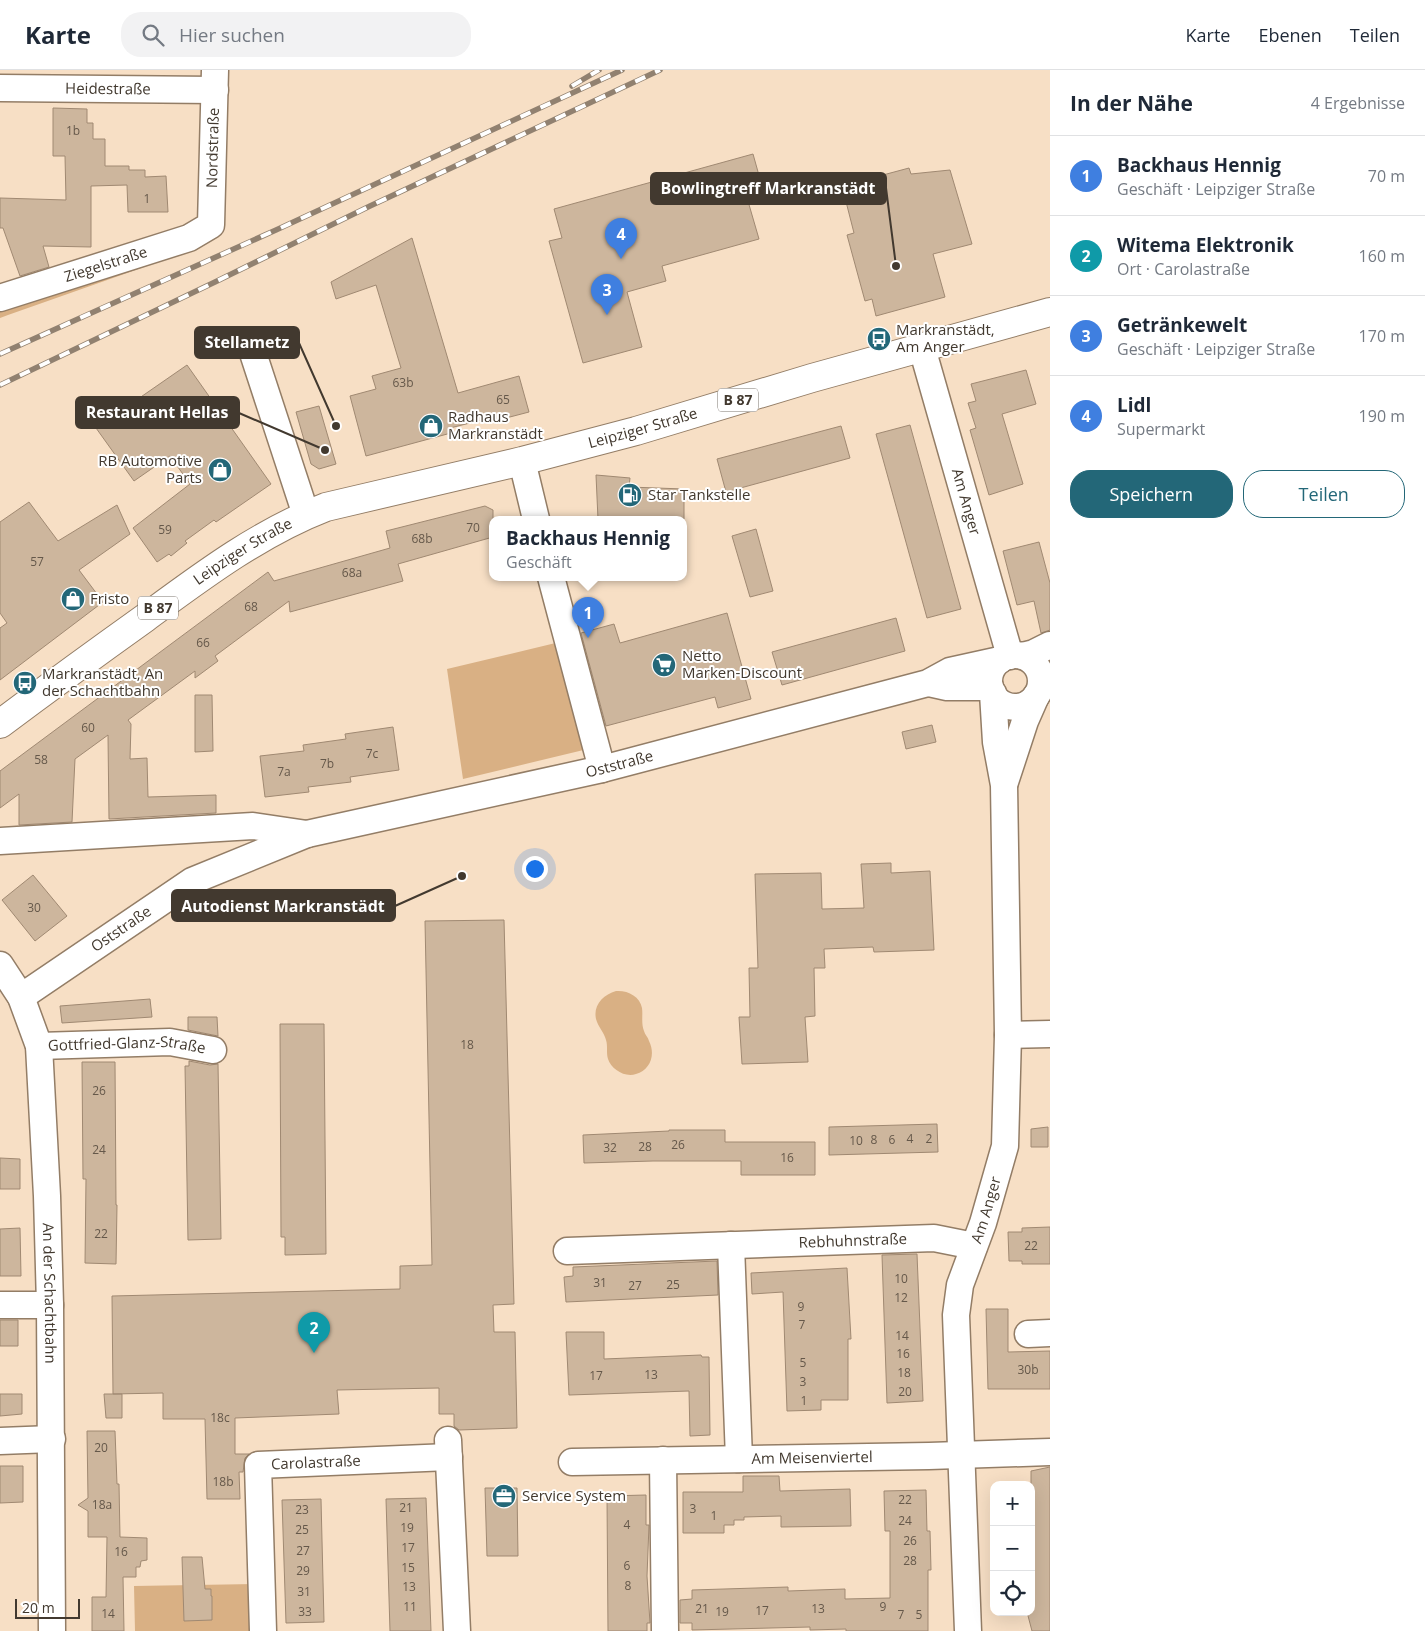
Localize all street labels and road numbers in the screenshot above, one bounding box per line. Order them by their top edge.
street label: Heidestraße [65,78,151,98]
street label: Nordstraße [201,107,223,188]
street label: Ziegelstraße [61,241,150,286]
road number: B 87 [718,388,758,412]
street label: Leipziger Straße [586,402,699,452]
street label: Am Anger [948,466,986,537]
street label: Leipziger Straße [189,513,295,589]
road number: B 87 [138,596,178,620]
street label: Oststraße [584,745,655,781]
street label: Oststraße [86,901,155,956]
street label: Gottfried-Glanz-Straße [48,1031,207,1057]
street label: Am Anger [965,1174,1005,1246]
street label: An der Schachtbahn [39,1223,61,1364]
street label: Rebhuhnstraße [798,1228,907,1252]
street label: Am Meisenviertel [751,1446,873,1468]
street label: Carolastraße [271,1450,361,1473]

